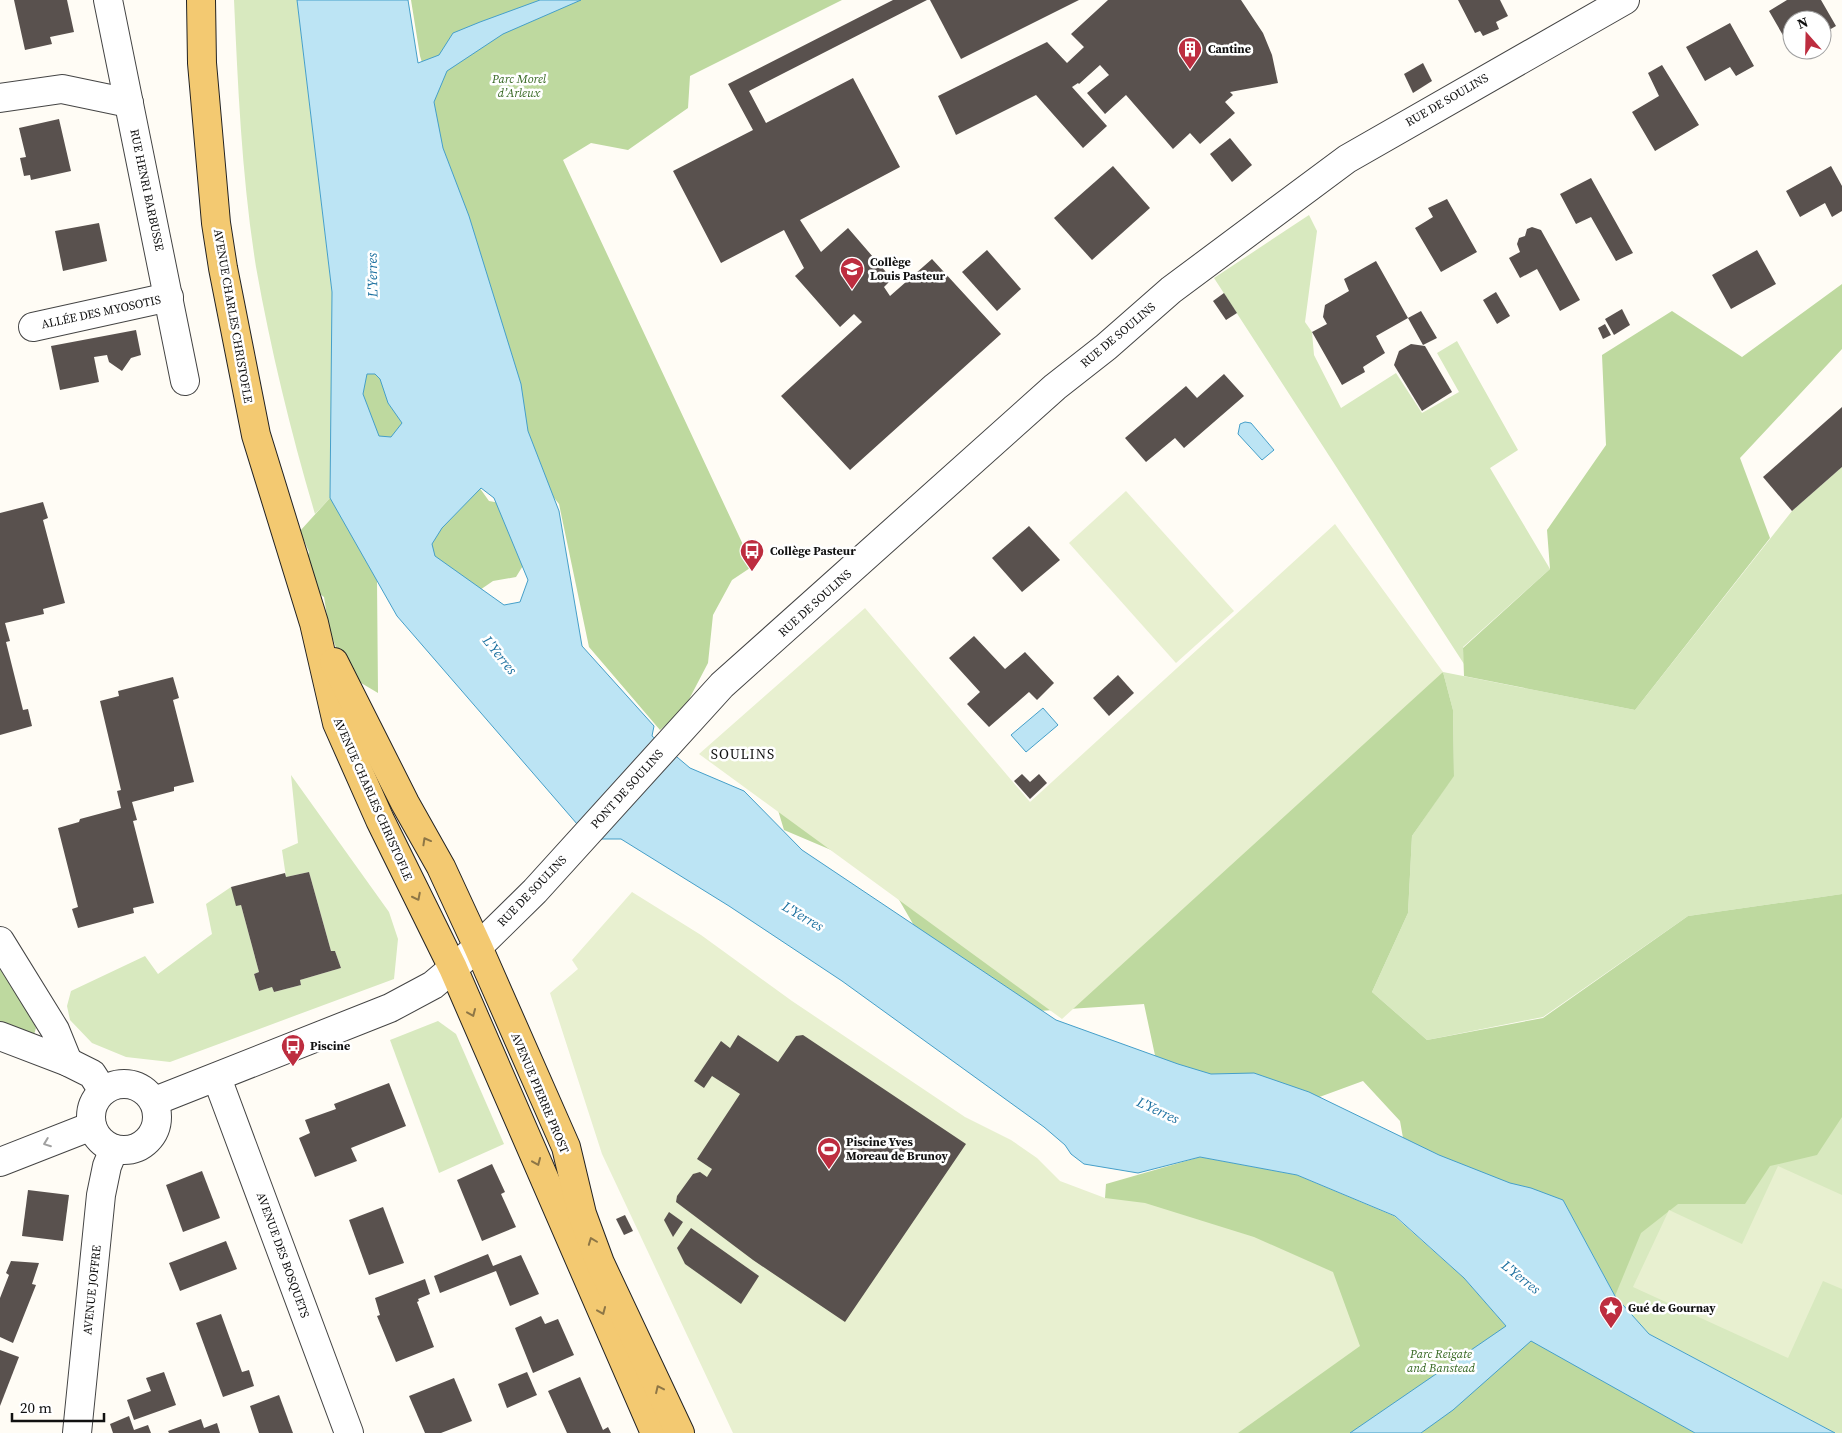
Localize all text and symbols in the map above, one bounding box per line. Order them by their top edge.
north arrow [1782,10,1832,60]
text: N [1794,12,1811,34]
building icon: Cantine [1177,36,1203,70]
place label: Cantine [1208,41,1251,57]
street label: RUE DE SOULINS [1403,70,1491,130]
park label: Parc Morel d’Arleux [491,71,547,101]
street label: RUE HENRI BARBUSSE [126,128,168,252]
street label: AVENUE CHARLES CHRISTOFLE [210,228,256,404]
water label: L'Yerres [362,252,382,298]
place label: Collège Louis Pasteur [870,254,946,284]
school or university icon: Collège Louis Pasteur [839,256,865,290]
street label: ALLÉE DES MYOSOTIS [40,291,162,333]
street label: RUE DE SOULINS [1077,299,1159,371]
bus stop icon: Collège Pasteur [739,538,765,572]
place label: Collège Pasteur [770,543,856,559]
street label: RUE DE SOULINS [775,566,855,640]
water label: L'Yerres [478,631,522,679]
street label: AVENUE CHARLES CHRISTOFLE [330,715,416,883]
district label: SOULINS [711,744,775,764]
street label: PONT DE SOULINS [587,746,667,832]
one-way arrow [422,837,432,846]
street label: RUE DE SOULINS [494,852,570,930]
one-way arrow [411,892,421,901]
water label: L'Yerres [778,896,828,936]
one-way arrow [467,1008,477,1016]
street label: AVENUE PIERRE PROST [507,1030,573,1156]
bus stop icon: Piscine [280,1033,306,1067]
place label: Piscine [310,1038,350,1054]
water label: L'Yerres [1133,1091,1183,1129]
place label: Piscine Yves Moreau de Brunoy [846,1134,949,1164]
sports icon: Piscine Yves Moreau de Brunoy [816,1136,842,1170]
one-way arrow [43,1137,52,1148]
one-way arrow [530,1157,541,1166]
street label: AVENUE DES BOSQUETS [253,1190,313,1320]
one-way arrow [588,1237,598,1246]
street label: AVENUE JOFFRE [79,1244,105,1336]
water label: L'Yerres [1497,1255,1545,1299]
place icon: Gué de Gournay [1598,1295,1624,1329]
place label: Gué de Gournay [1628,1300,1716,1316]
one-way arrow [595,1306,606,1315]
park label: Parc Reigate and Banstead [1407,1346,1476,1376]
one-way arrow [655,1385,665,1394]
scale bar [12,1390,105,1422]
text: 20 m [20,1397,52,1418]

